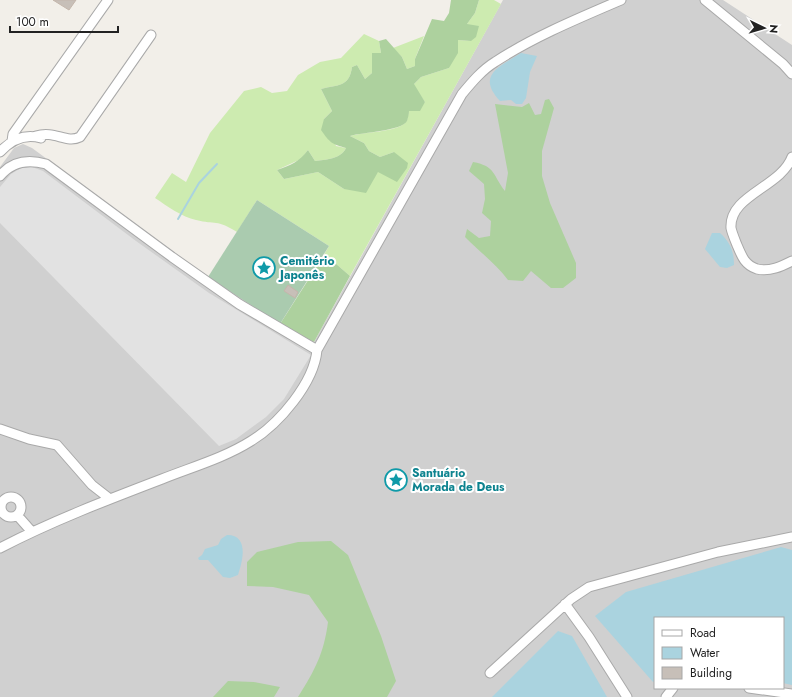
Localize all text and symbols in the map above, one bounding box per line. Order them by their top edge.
scale bar [10,8,118,34]
north arrow [744,8,784,48]
text: 100 m [16,13,49,31]
text: N [766,24,782,34]
place label: Cemitério Japonês [278,252,334,284]
place icon: Cemitério Japonês [251,255,277,281]
place label: Santuário Morada de Deus [412,464,505,496]
place icon: Santuário Morada de Deus [383,467,409,493]
legend [654,617,784,689]
text: Road [690,624,716,642]
text: Water [690,644,721,662]
text: Building [690,664,732,682]

